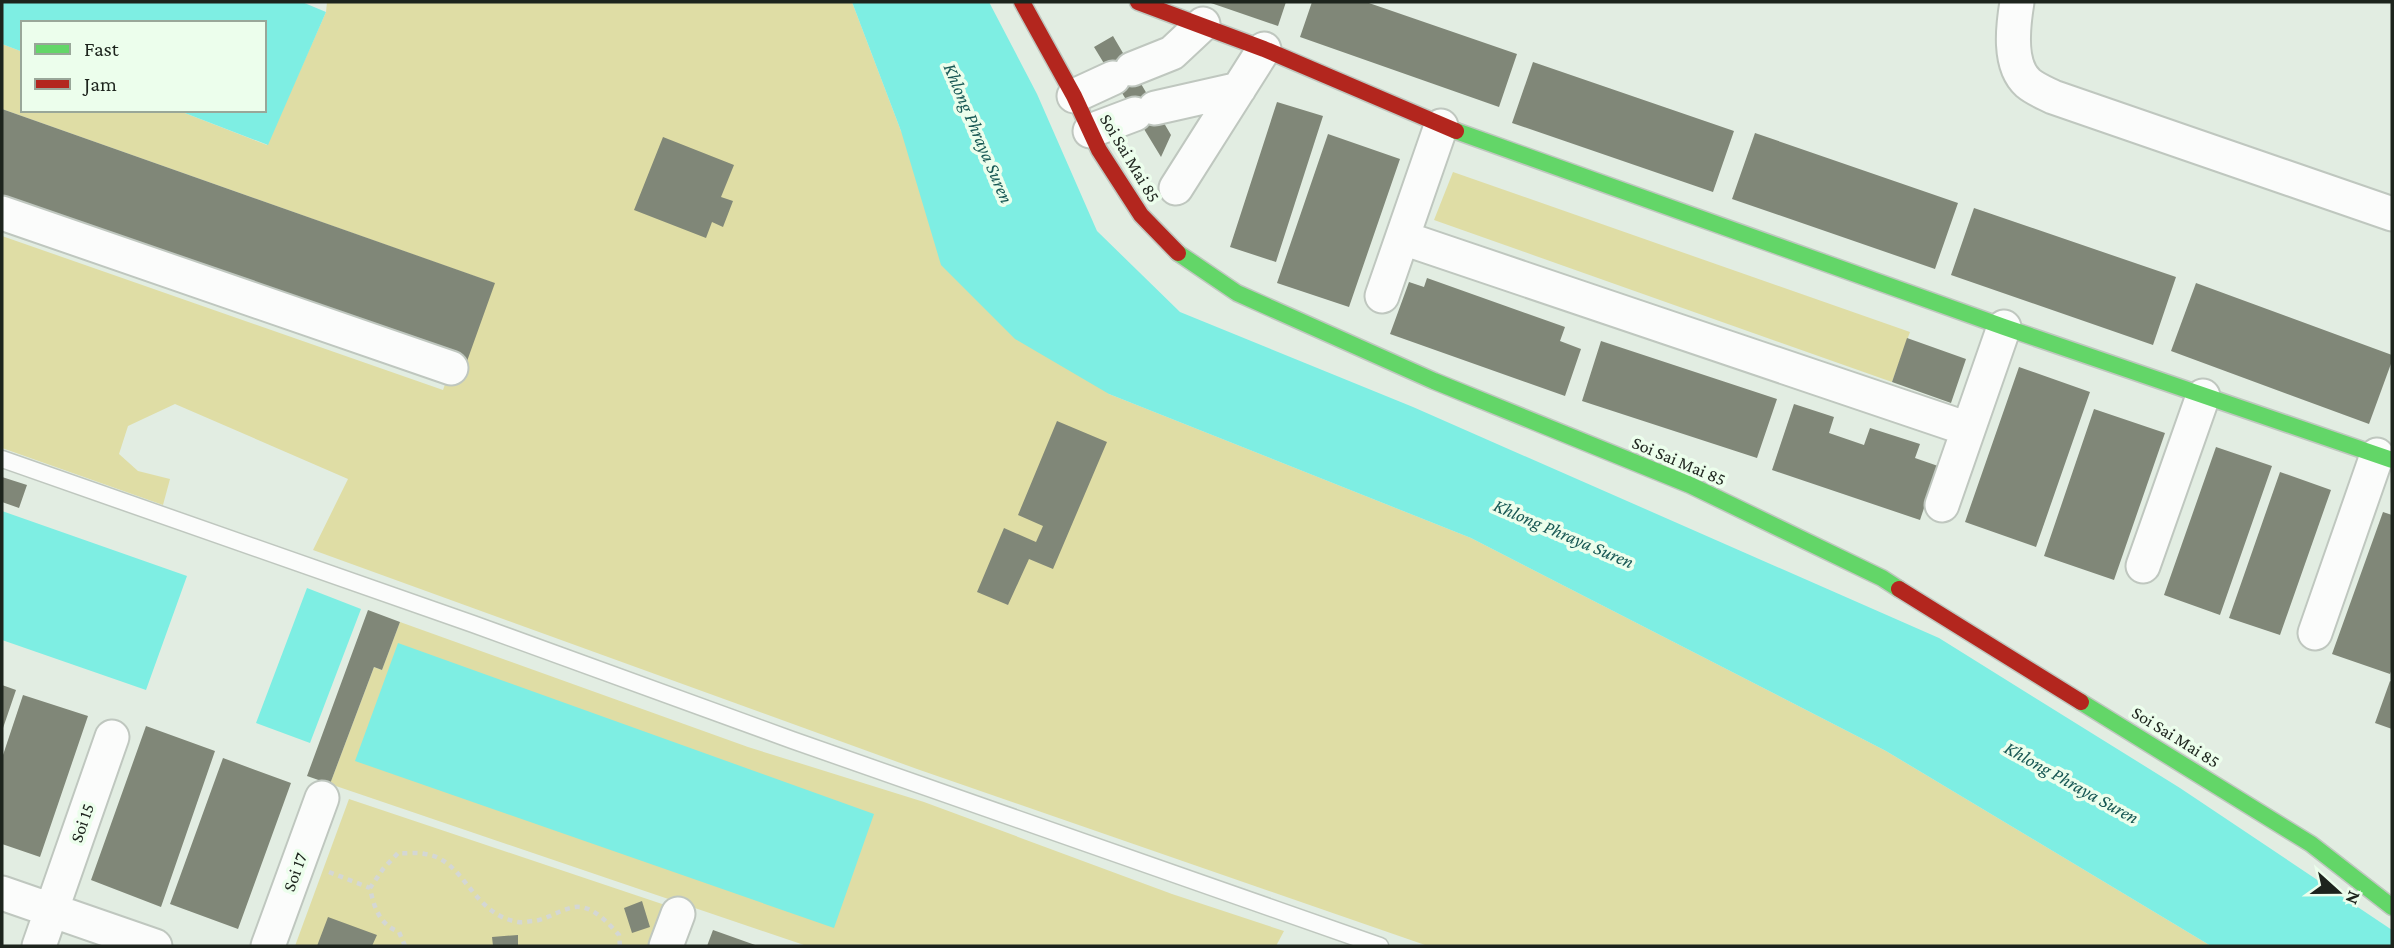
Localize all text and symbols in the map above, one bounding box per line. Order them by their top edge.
legend [21,21,266,112]
text: Fast [84,37,120,61]
water label: Khlong Phraya Suren [940,60,1018,206]
text: Jam [82,72,117,96]
street label: Soi Sai Mai 85 [1096,110,1164,206]
street label: Soi Sai Mai 85 [1629,432,1729,490]
water label: Khlong Phraya Suren [1491,494,1637,572]
street label: Soi Sai Mai 85 [2128,702,2224,772]
water label: Khlong Phraya Suren [2001,737,2143,828]
street label: Soi 15 [66,801,98,845]
street label: Soi 17 [279,850,311,894]
north arrow [2303,857,2373,927]
text: N [2341,888,2366,908]

